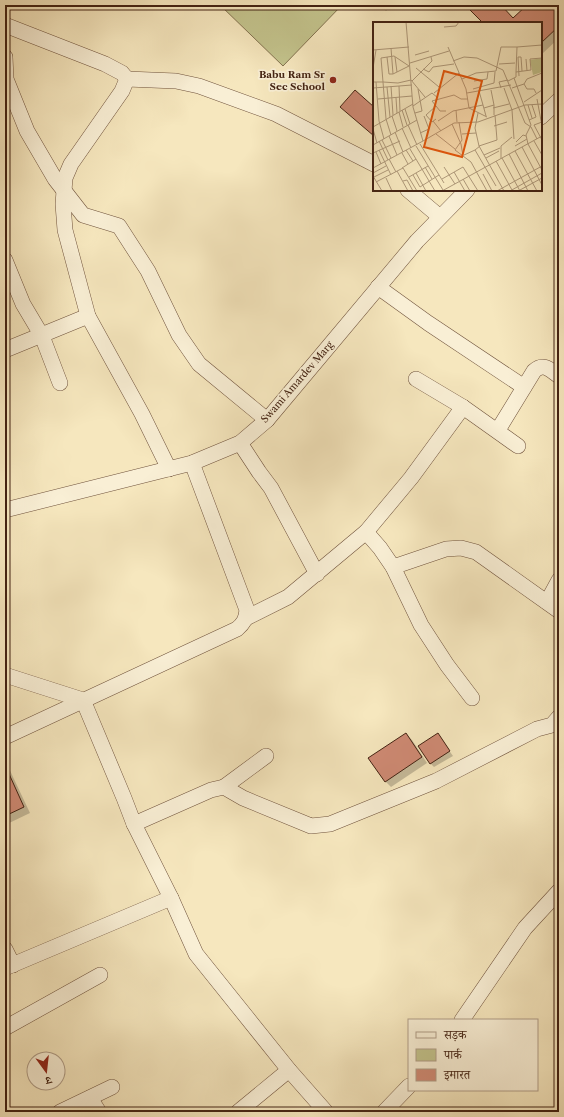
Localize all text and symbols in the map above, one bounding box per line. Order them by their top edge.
inset map [373,22,542,191]
place label: Babu Ram Sr Sec School [259,68,325,93]
marker: Babu Ram Sr Sec School [328,75,338,85]
street label: Swami Amardev Marg [258,338,336,425]
legend [408,1019,538,1091]
text: सड़क [443,1027,468,1042]
text: पार्क [443,1047,463,1062]
north arrow [26,1051,66,1091]
text: इमारत [443,1067,471,1082]
text: उ [43,1073,54,1089]

